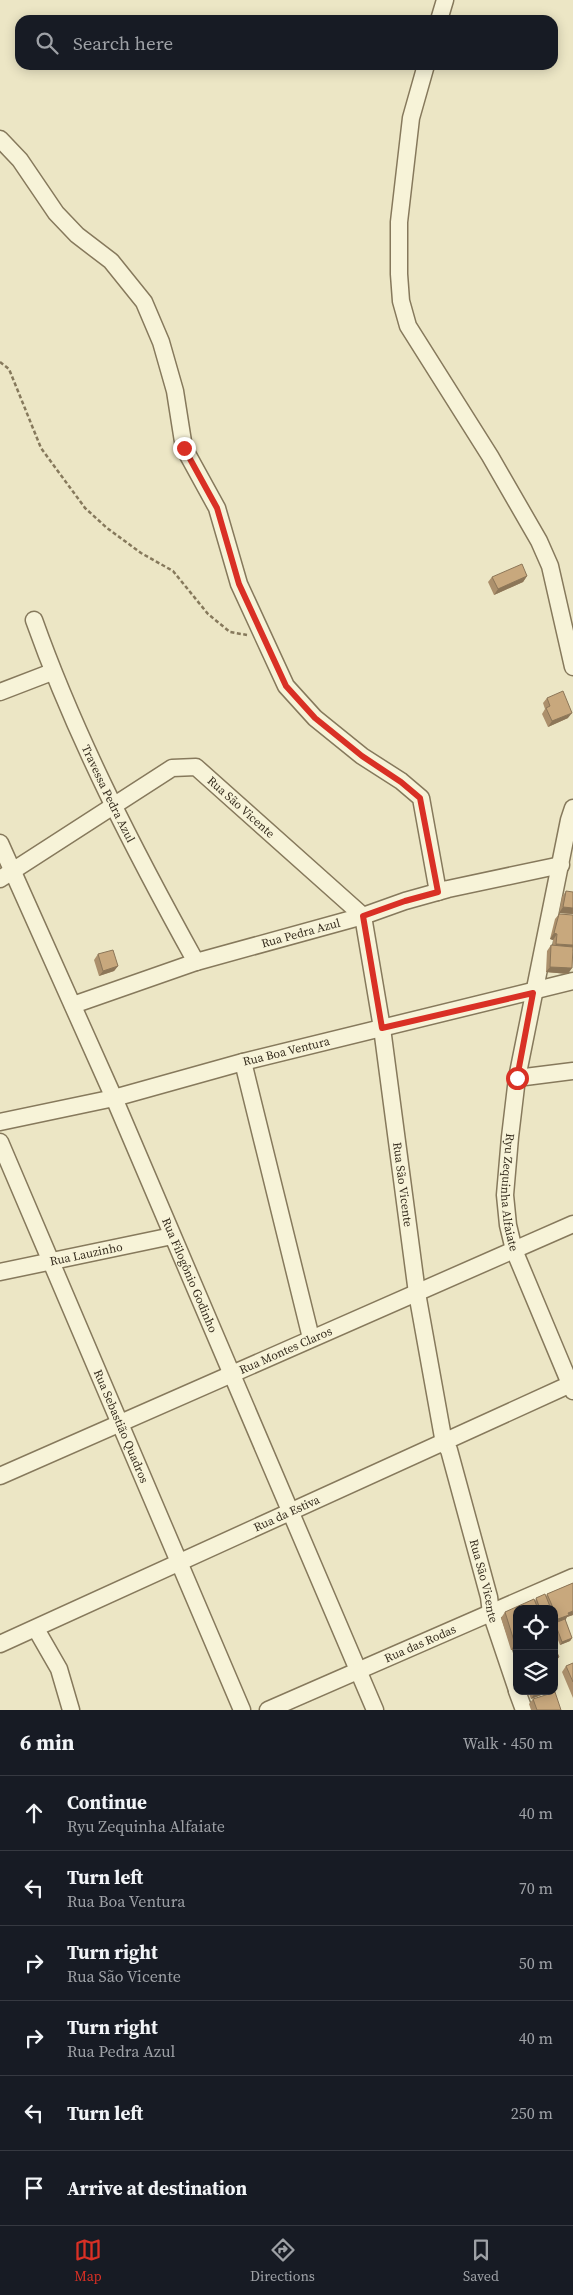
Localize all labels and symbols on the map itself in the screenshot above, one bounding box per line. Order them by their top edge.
route end [173,437,196,460]
street label: Travessa Pedra Azul [78,742,139,846]
street label: Rua São Vicente [204,773,278,842]
street label: Rua Pedra Azul [260,915,342,952]
street label: Rua Boa Ventura [241,1033,332,1070]
route start [506,1067,529,1090]
street label: Ryu Zequinha Alfaiate [497,1133,522,1253]
street label: Rua São Vicente [389,1141,416,1228]
street label: Rua Filogônio Godinho [158,1215,221,1335]
street label: Rua Lauzinho [48,1238,124,1269]
street label: Rua Montes Claros [237,1323,335,1378]
street label: Rua Sebastião Quadros [90,1367,152,1486]
street label: Rua da Estiva [251,1491,323,1535]
street label: Rua São Vicente [466,1537,502,1625]
street label: Rua das Rodas [382,1621,459,1666]

